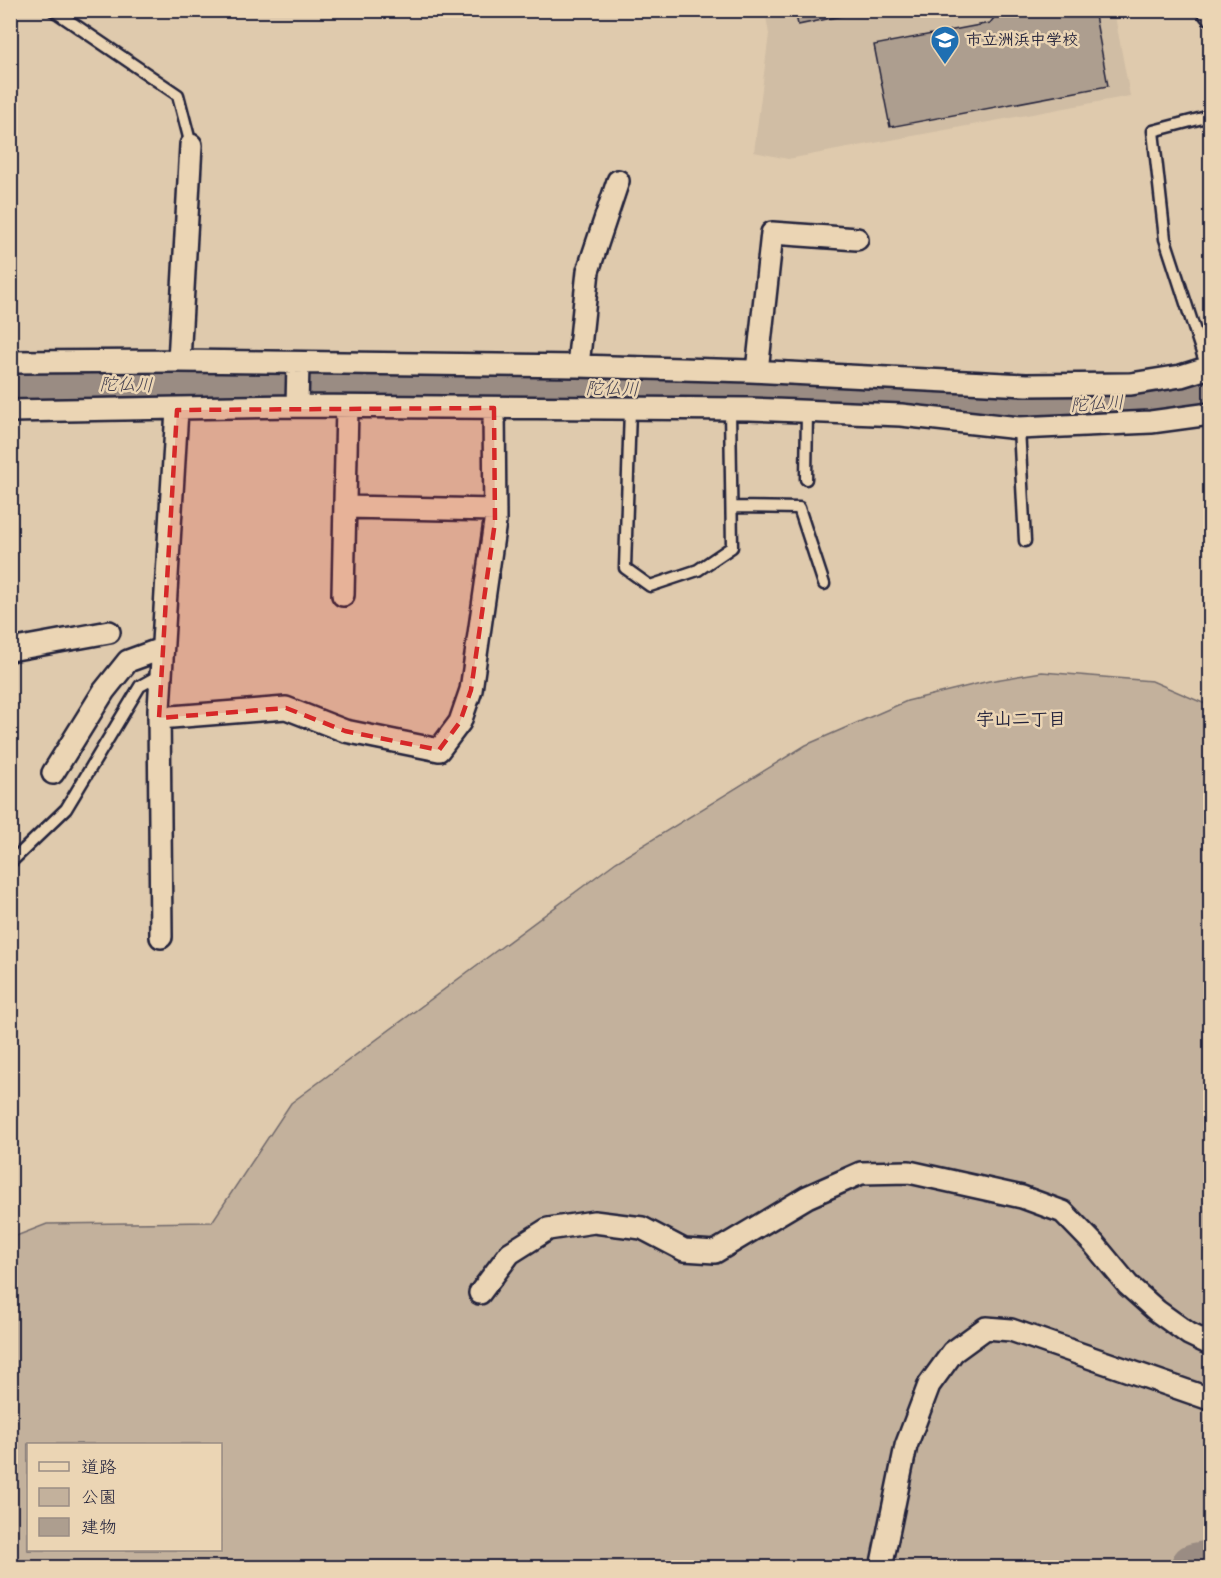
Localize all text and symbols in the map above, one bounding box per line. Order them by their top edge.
school or university icon: 市立洲浜中学校 [929,24,961,66]
place label: 市立洲浜中学校 [966,31,1078,49]
water label: 陀仏川 [99,374,153,396]
water label: 陀仏川 [585,378,639,400]
water label: 陀仏川 [1069,392,1125,416]
district label: 宇山二丁目 [976,709,1066,730]
legend [27,1443,222,1551]
text: 道路 [81,1457,117,1478]
text: 公園 [81,1487,117,1508]
text: 建物 [81,1517,117,1538]

